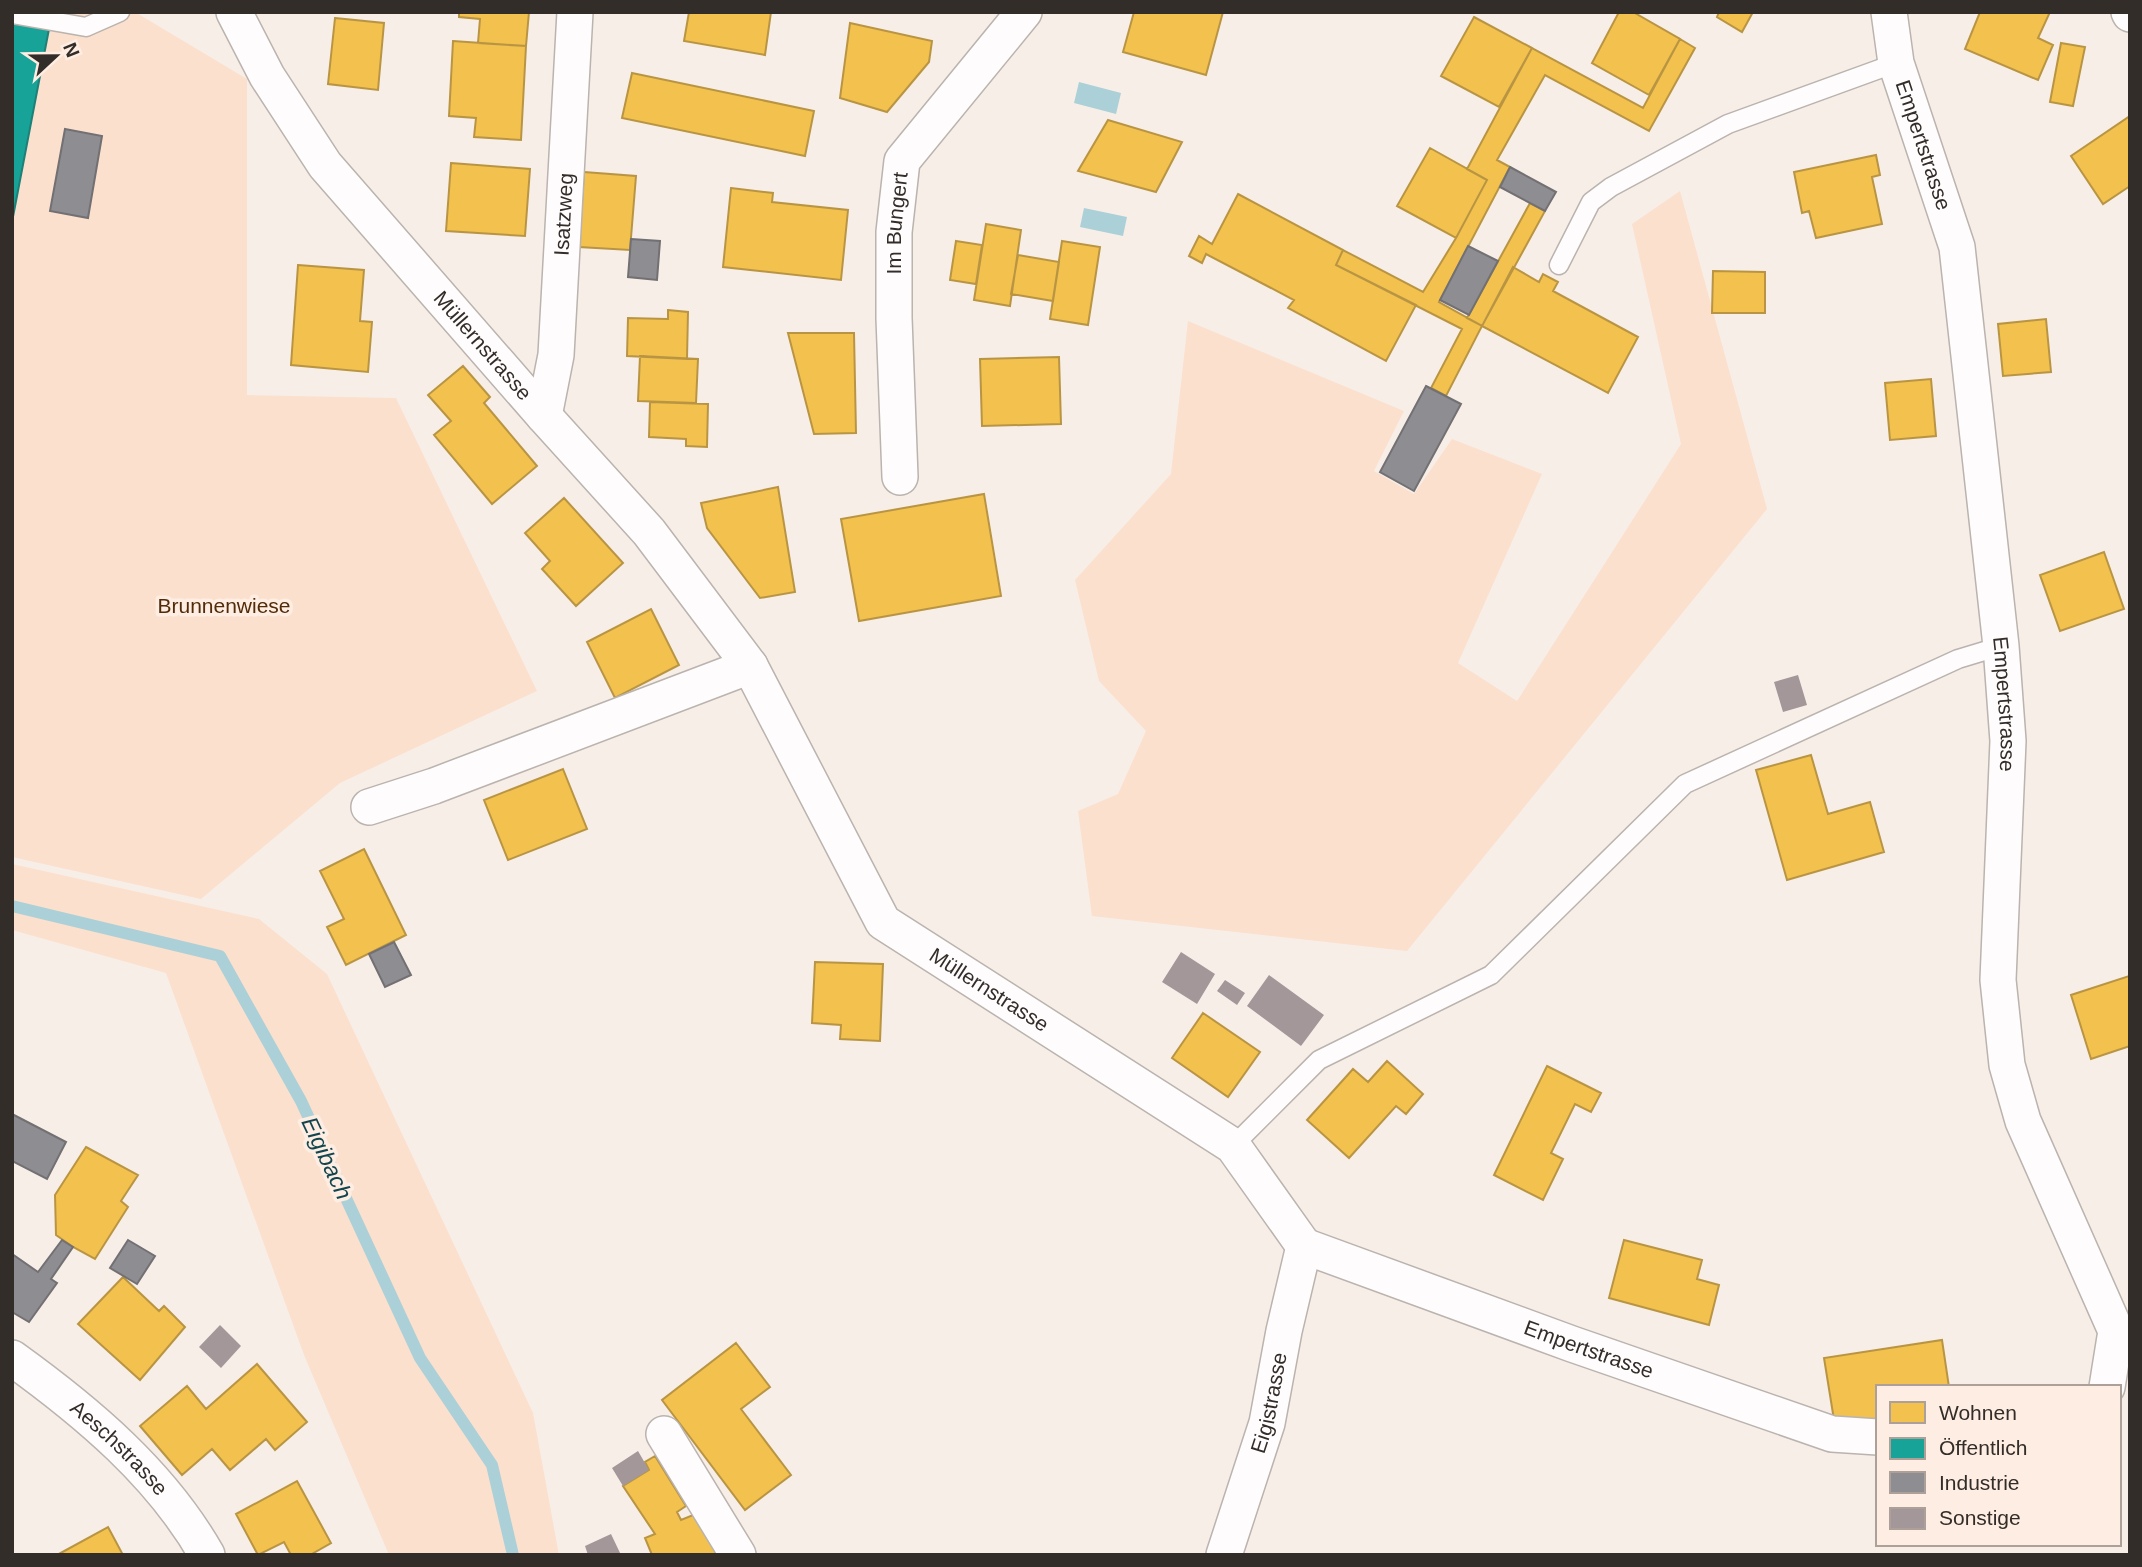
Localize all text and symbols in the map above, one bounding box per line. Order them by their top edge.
north arrow [21,21,91,91]
text: N [59,40,84,60]
street label: Empertstrasse [1891,77,1956,213]
street label: Im Bungert [882,171,912,275]
street label: Isatzweg [550,172,577,256]
street label: Müllernstrasse [429,286,537,404]
park label: Brunnenwiese [157,594,291,617]
street label: Empertstrasse [1989,635,2020,772]
street label: Müllernstrasse [926,943,1053,1036]
water label: Eigibach [297,1113,357,1203]
street label: Empertstrasse [1521,1316,1657,1382]
street label: Eigistrasse [1246,1350,1291,1456]
legend [1876,1385,2121,1546]
street label: Aeschstrasse [66,1395,173,1500]
text: Wohnen [1939,1401,2017,1424]
text: Öffentlich [1939,1436,2027,1459]
text: Industrie [1939,1471,2020,1494]
text: Sonstige [1939,1506,2021,1529]

